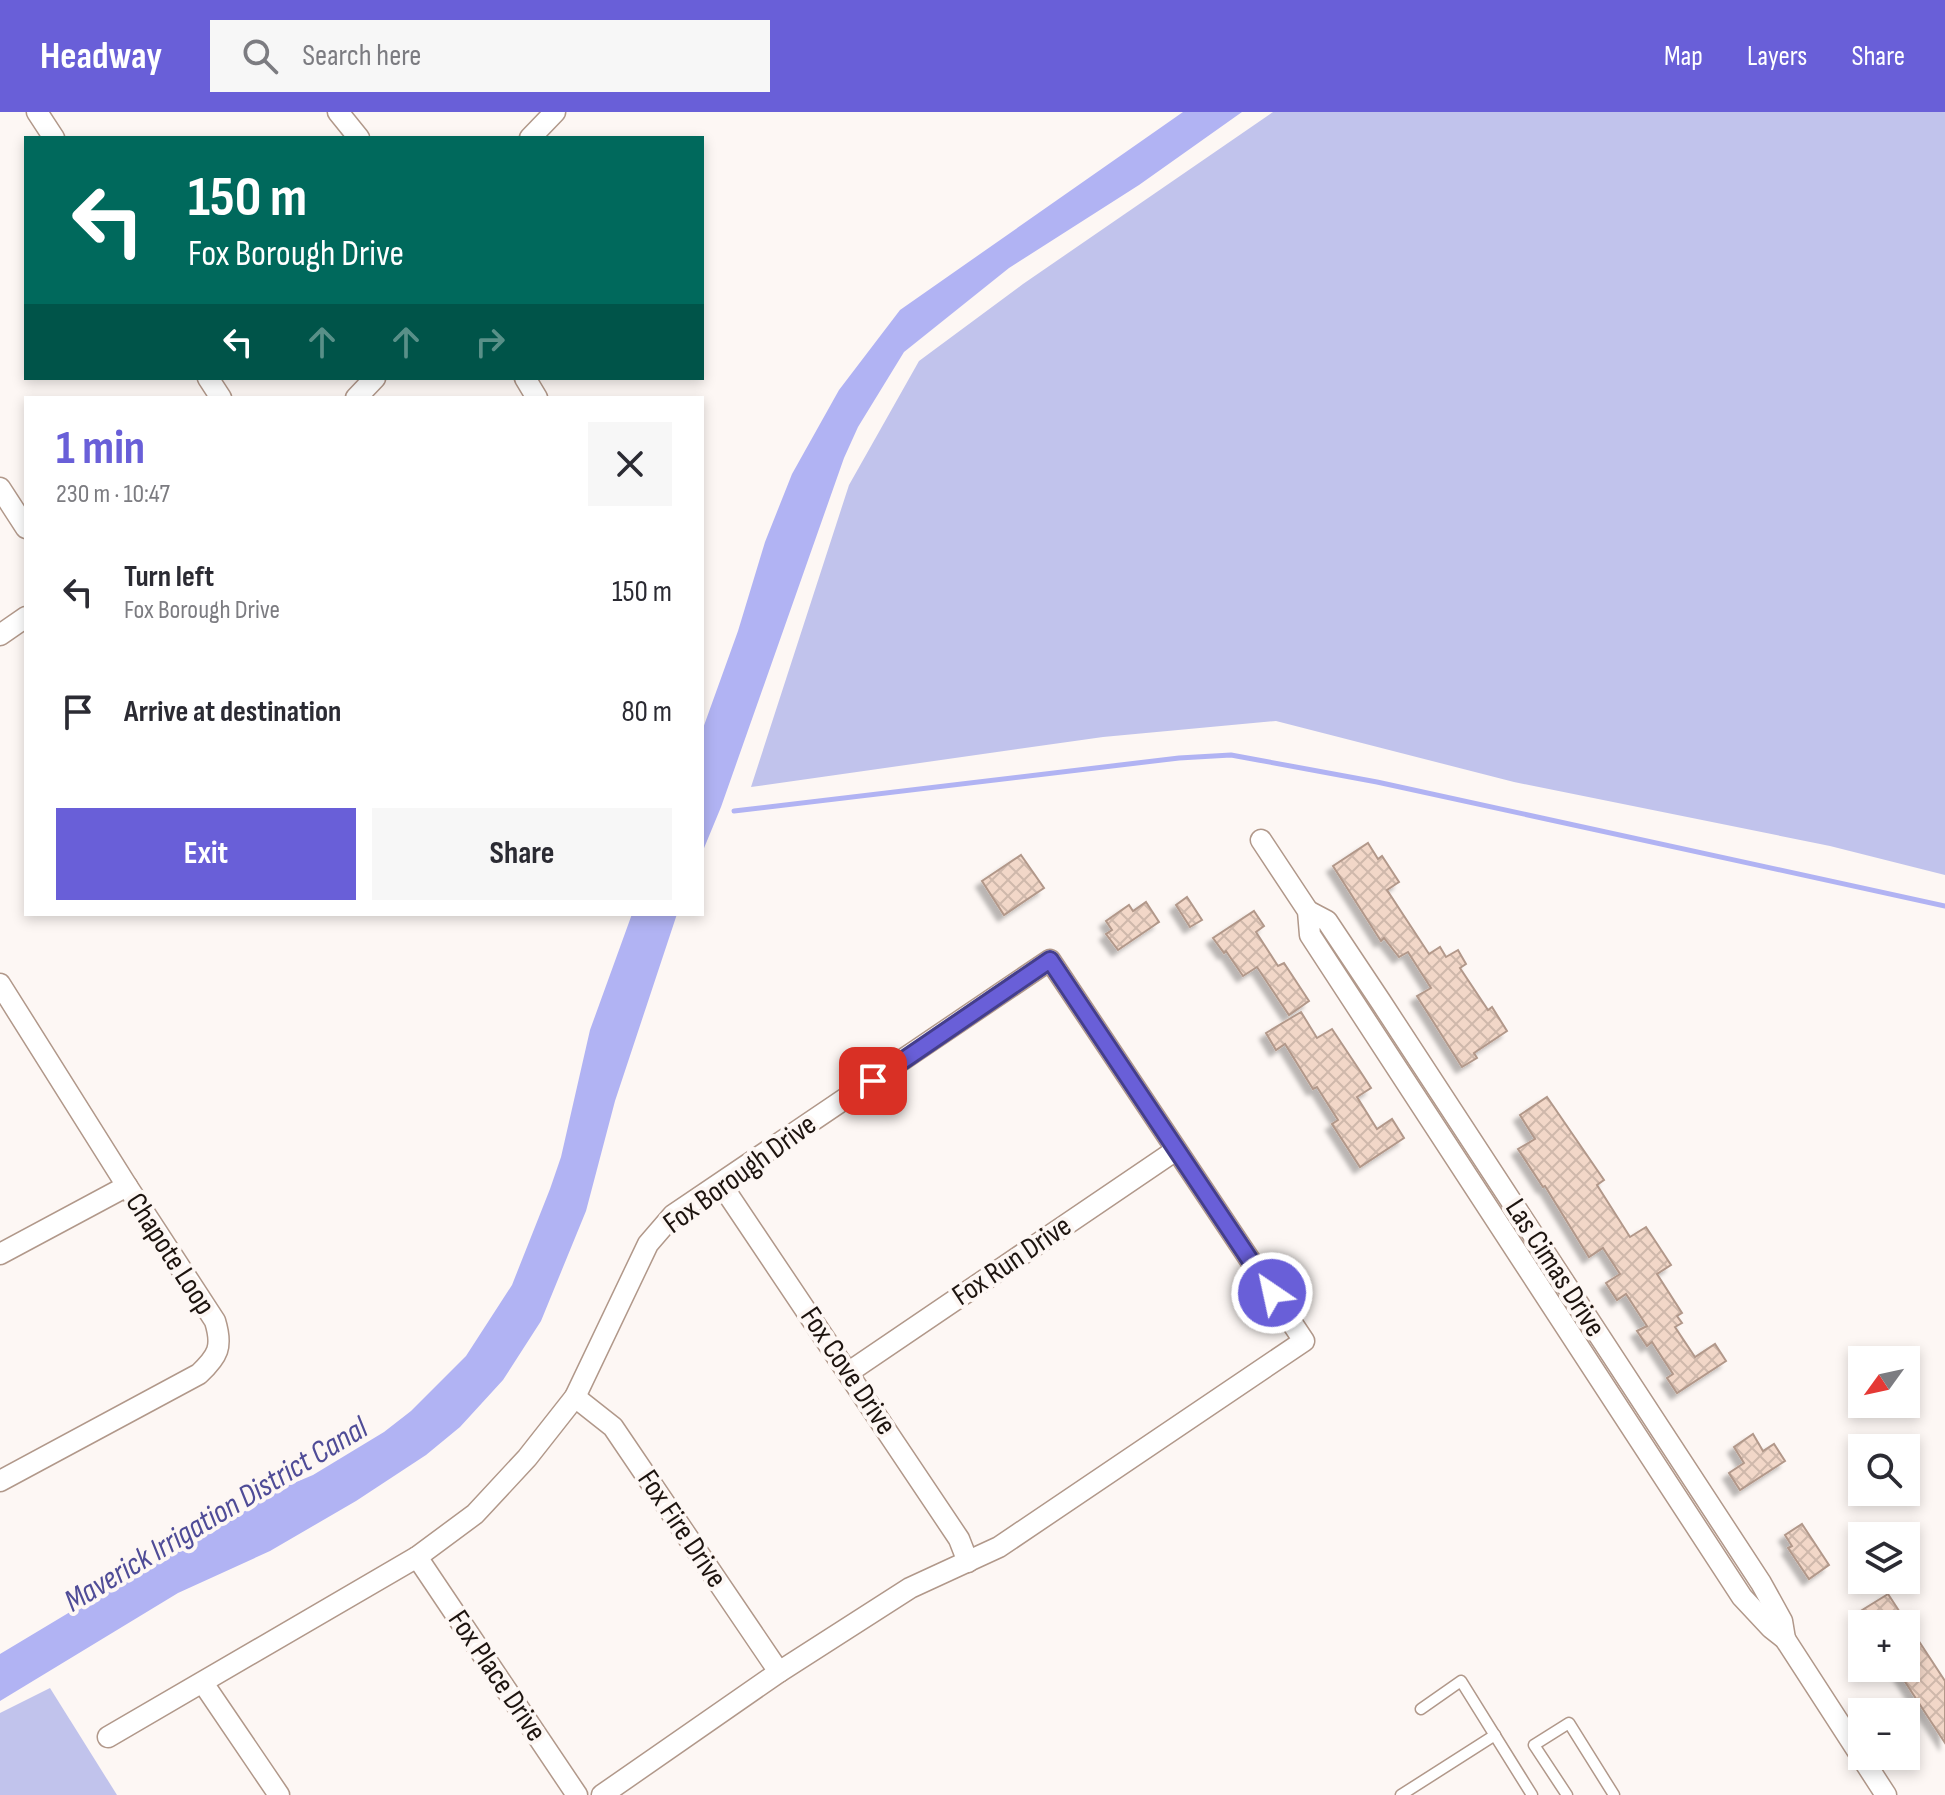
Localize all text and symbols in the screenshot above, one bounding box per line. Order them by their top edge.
search box [210,20,770,92]
text: Headway [40,34,162,79]
icon: search [238,34,282,78]
text: Search here [302,38,421,74]
text: Map [1664,40,1703,73]
text: Layers [1747,40,1807,73]
text: Share [1851,40,1905,73]
text: 150 m [188,165,307,232]
icon: left [56,168,160,272]
text: Fox Borough Drive [188,233,404,276]
icon: left [216,320,260,364]
icon: ahead [300,320,344,364]
icon: ahead [384,320,428,364]
icon: right [468,320,512,364]
text: 1 min [56,420,145,477]
button: close [588,422,672,506]
text: 230 m · 10:47 [56,479,170,510]
text: Turn left [124,559,214,595]
icon: left [56,570,100,614]
text: 150 m [612,574,672,610]
text: Fox Borough Drive [124,595,280,626]
icon: arrive [56,690,100,734]
text: Arrive at destination [124,694,341,730]
text: 80 m [621,694,672,730]
button: Exit [56,808,356,900]
button: Share [372,808,672,900]
pin [839,1047,907,1115]
icon: arrive [851,1059,895,1103]
street label: Fox Borough Drive [657,1107,823,1241]
street label: Chapote Loop [117,1186,223,1322]
street label: Las Cimas Drive [1497,1192,1613,1344]
street label: Fox Run Drive [946,1208,1078,1314]
position arrow [1230,1251,1314,1335]
street label: Fox Cove Drive [792,1300,904,1442]
north arrow [1848,1346,1920,1418]
map controls [1848,1346,1920,1770]
water label: Maverick Irrigation District Canal [57,1408,376,1621]
button: search [1848,1434,1920,1506]
street label: Fox Fire Drive [630,1463,734,1595]
button: layers [1848,1522,1920,1594]
street label: Fox Place Drive [440,1604,554,1748]
button: + [1848,1610,1920,1682]
button: − [1848,1698,1920,1770]

